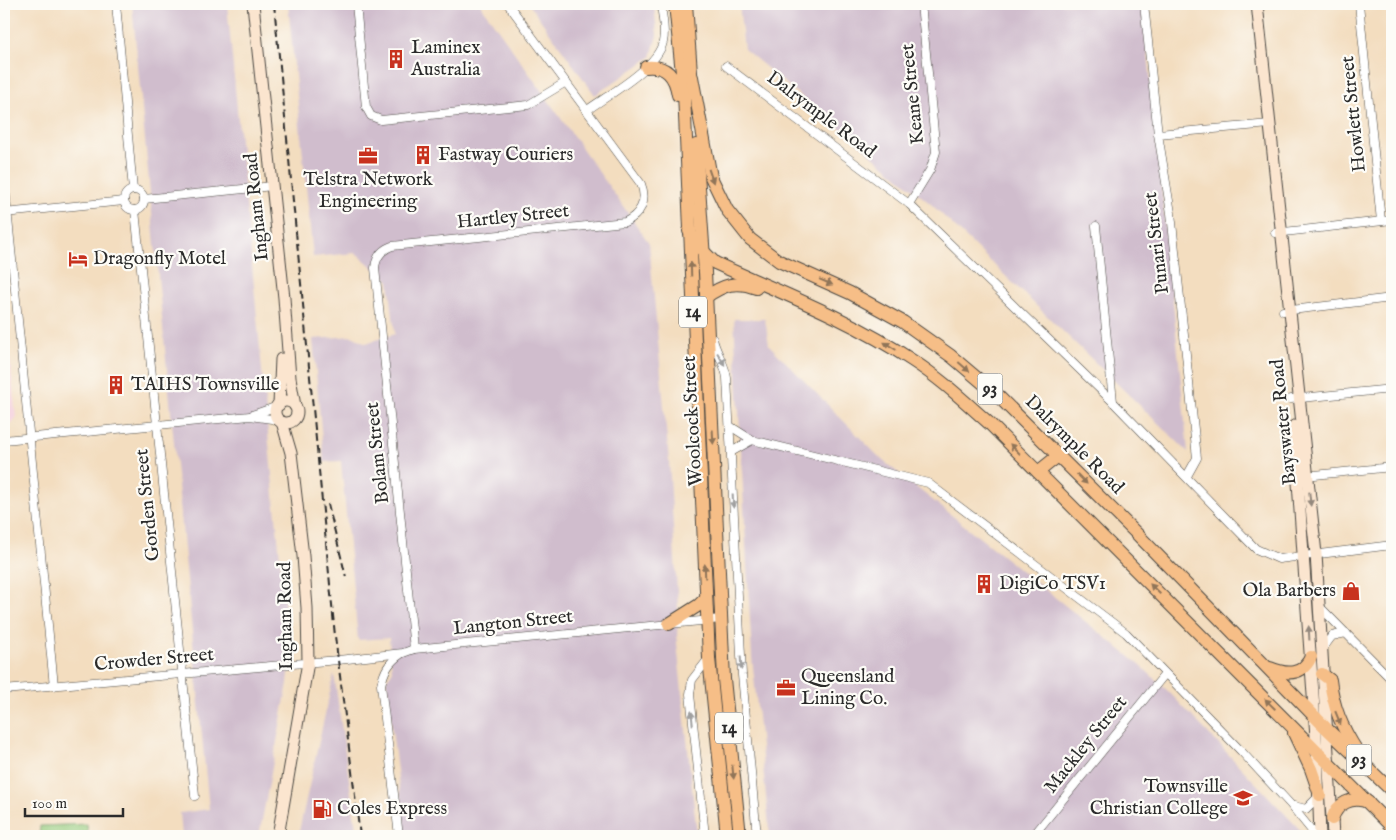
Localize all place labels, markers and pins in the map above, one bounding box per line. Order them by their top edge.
place label: Laminex Australia [410,36,481,82]
building icon: Laminex Australia [385,48,407,70]
place label: Fastway Couriers [438,143,573,167]
building icon: Fastway Couriers [412,144,434,166]
office icon: Telstra Network Engineering [357,145,379,167]
place label: Telstra Network Engineering [303,168,434,214]
place label: Dragonfly Motel [93,247,227,271]
hotel icon: Dragonfly Motel [67,248,89,270]
place label: TAIHS Townsville [131,373,280,397]
building icon: TAIHS Townsville [105,374,127,396]
place label: DigiCo TSV1 [999,572,1106,596]
building icon: DigiCo TSV1 [973,573,995,595]
place label: Ola Barbers [1242,579,1336,603]
shop icon: Ola Barbers [1340,580,1362,602]
place label: Queensland Lining Co. [801,665,895,711]
office icon: Queensland Lining Co. [775,677,797,699]
place label: Townsville Christian College [1090,775,1228,821]
school or university icon: Townsville Christian College [1232,787,1254,809]
place label: Coles Express [337,797,447,821]
fuel station icon: Coles Express [311,798,333,820]

